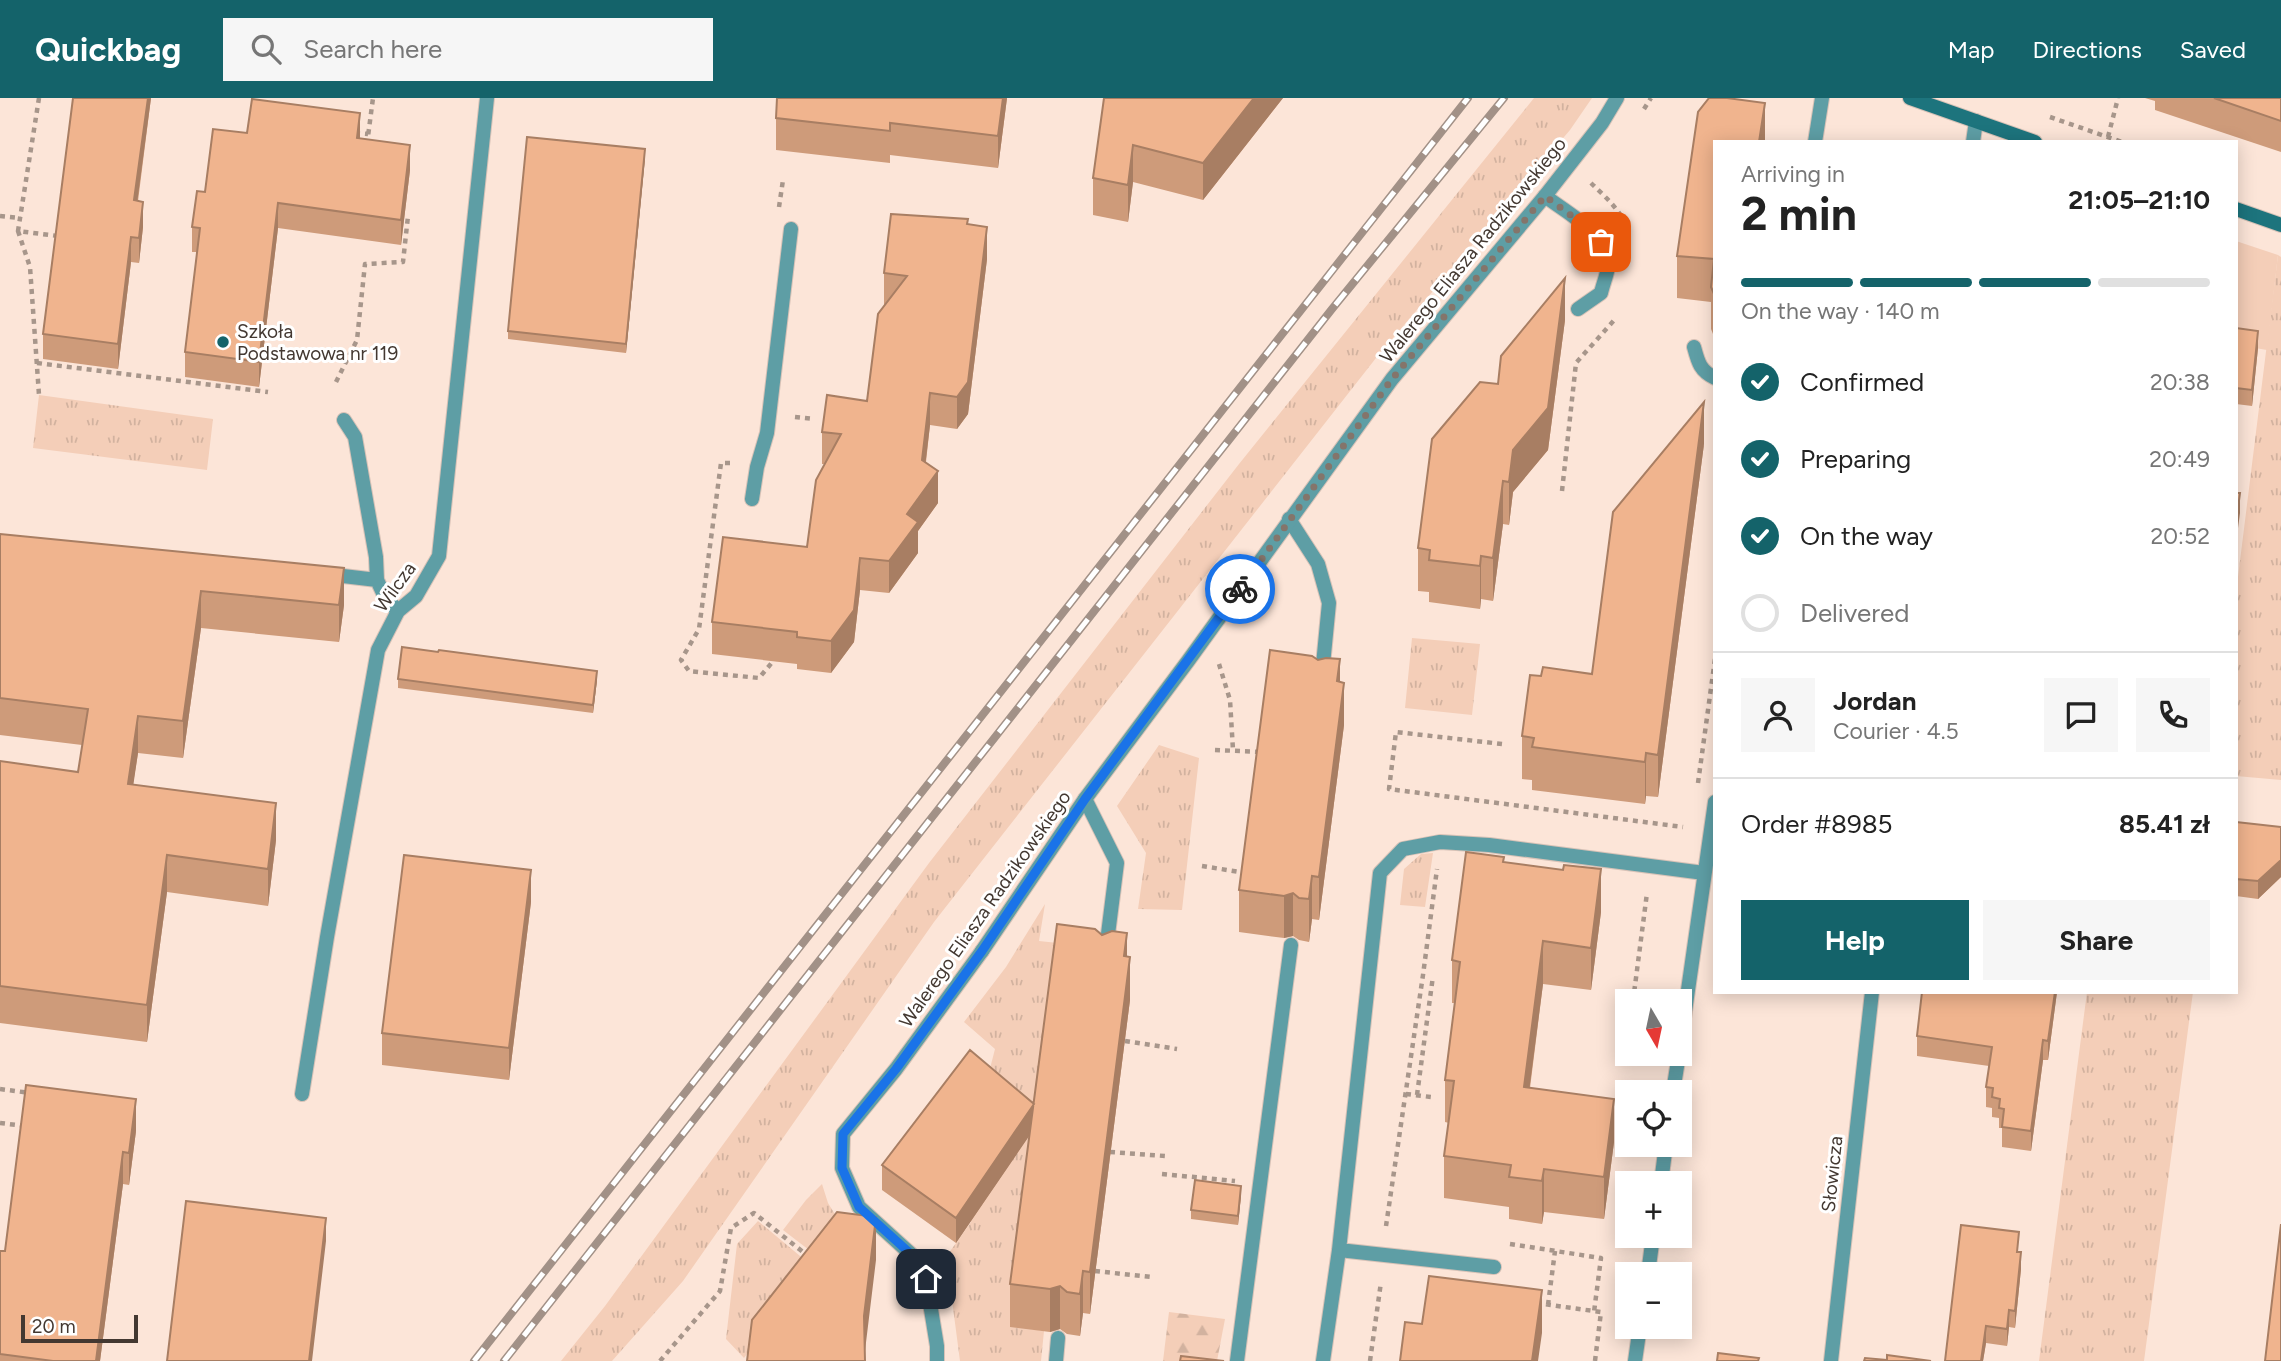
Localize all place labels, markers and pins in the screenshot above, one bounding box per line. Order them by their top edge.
pin [1571,212,1631,272]
place label: Szkoła Podstawowa nr 119 [237,320,398,365]
marker: Szkoła Podstawowa nr 119 [215,334,231,350]
pin [896,1249,956,1309]

